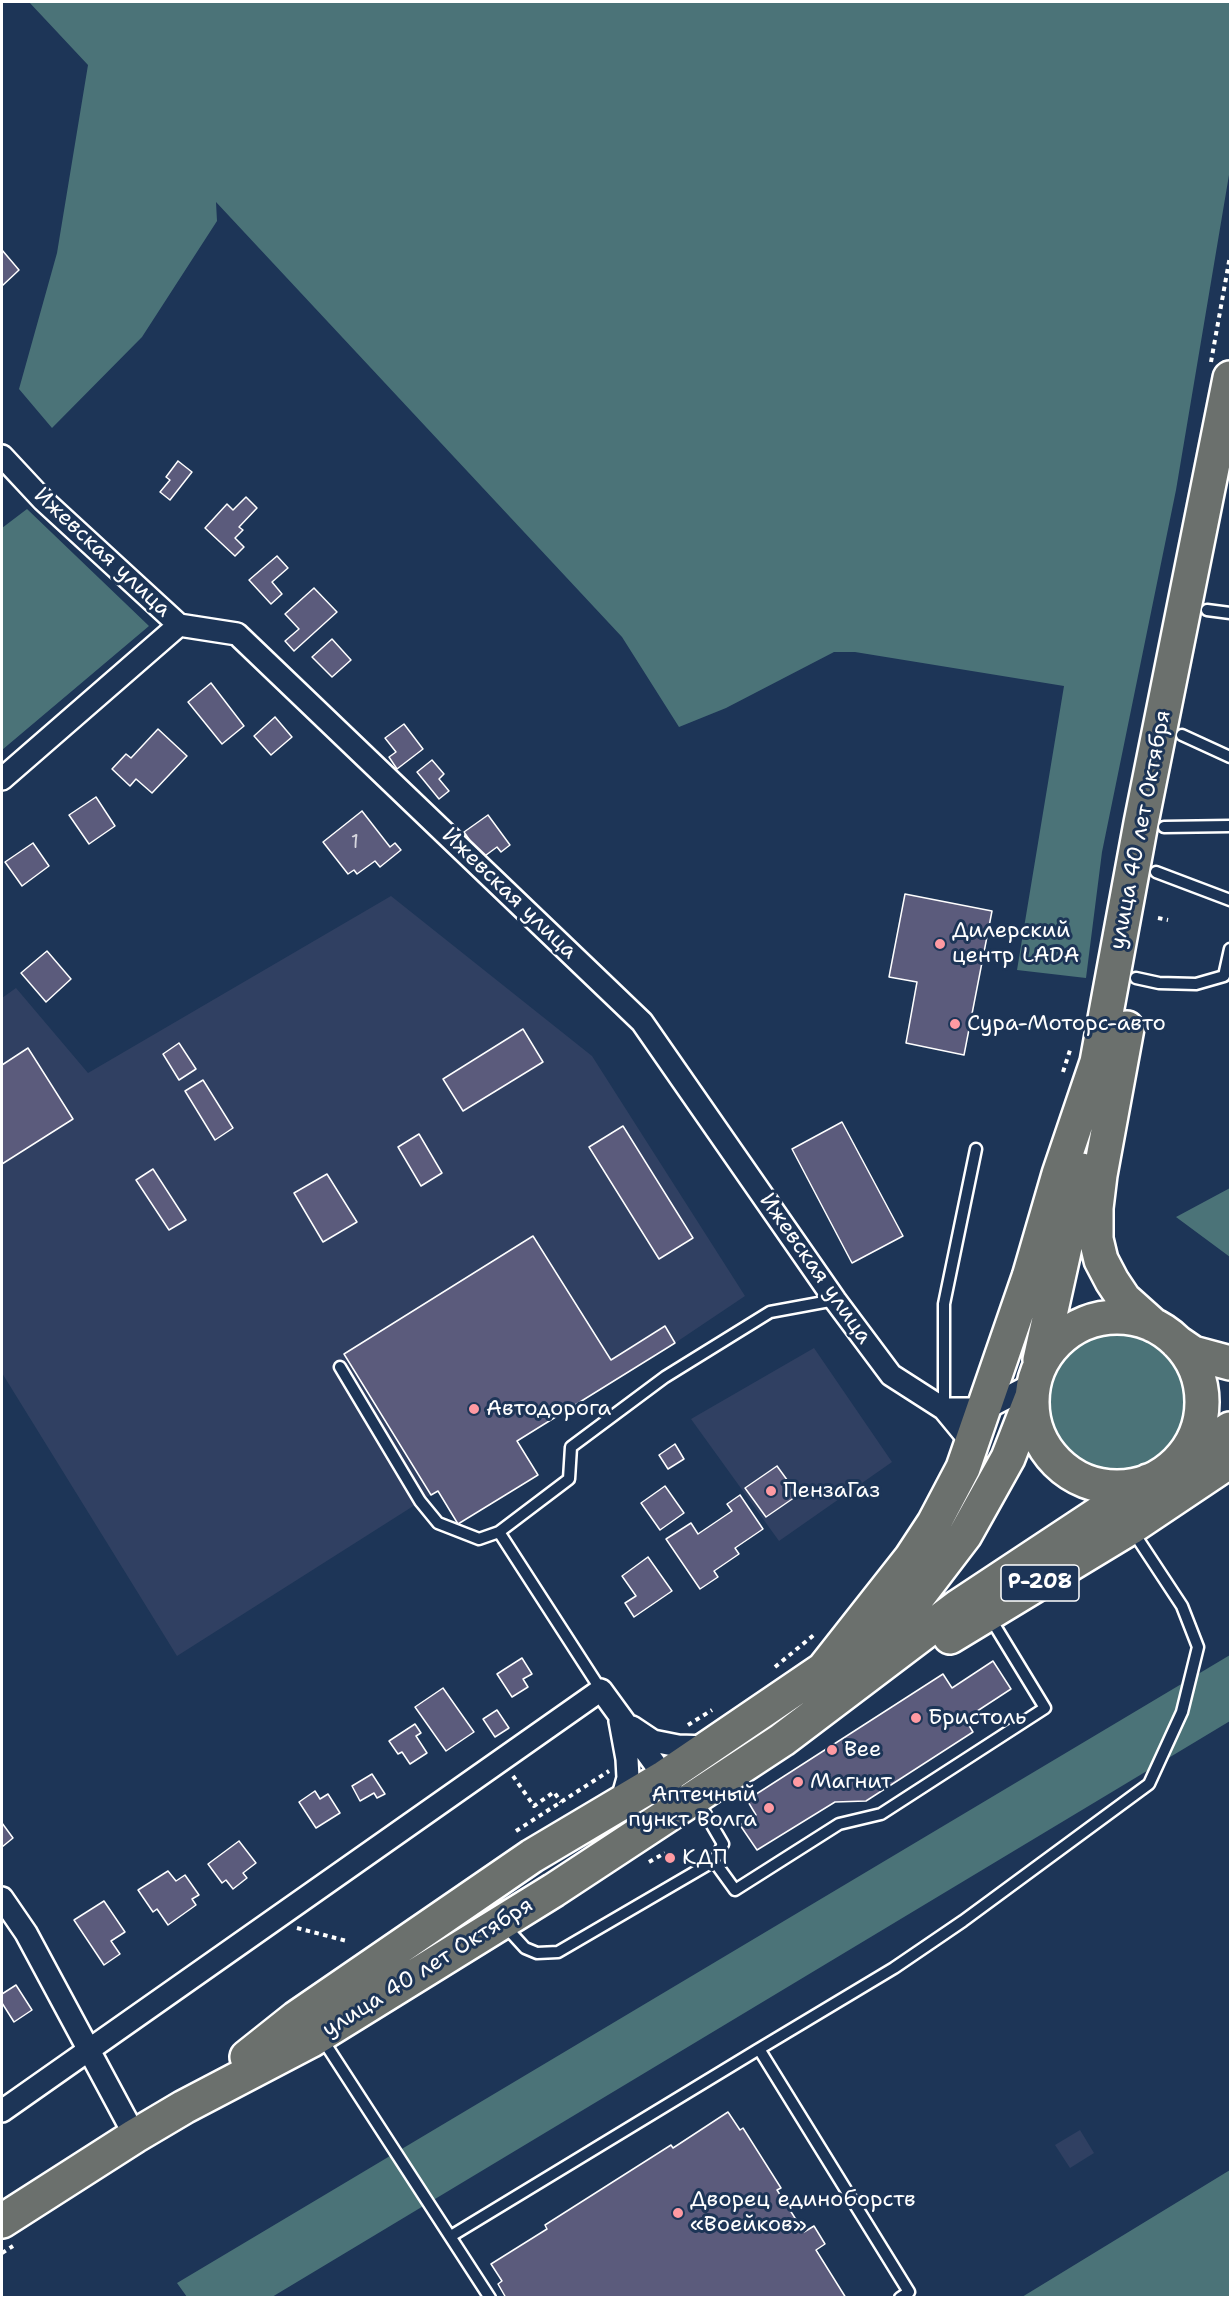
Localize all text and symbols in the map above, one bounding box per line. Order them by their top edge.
street label: Ижевская улица [28,483,176,623]
street label: улица 40 лет Октября [1105,708,1177,952]
street label: Ижевская улица [436,823,582,965]
house number: 1 [351,831,359,855]
place label: Дилерский центр LADA [952,918,1080,969]
marker: Дилерский центр LADA [933,937,947,951]
place label: Сура-Моторс-авто [967,1011,1166,1037]
marker: Сура-Моторс-авто [948,1017,962,1031]
street label: Ижевская улица [753,1189,877,1349]
place label: Автодорога [486,1396,611,1422]
marker: Автодорога [467,1402,481,1416]
place label: ПензаГаз [783,1478,880,1504]
marker: ПензаГаз [764,1484,778,1498]
road number: Р-208 [1001,1565,1079,1601]
place label: Бристоль [928,1705,1026,1731]
marker: Бристоль [909,1711,923,1725]
place label: Bee [844,1737,882,1763]
marker: Bee [825,1743,839,1757]
place label: Магнит [810,1769,892,1795]
marker: Магнит [791,1775,805,1789]
place label: Аптечный пункт Волга [628,1782,757,1834]
marker: Аптечный пункт Волга [762,1801,776,1815]
place label: КДП [682,1845,728,1871]
marker: КДП [663,1851,677,1865]
street label: улица 40 лет Октября [318,1892,538,2044]
place label: Дворец единоборств «Воейков» [690,2187,916,2238]
marker: Дворец единоборств «Воейков» [671,2206,685,2220]

